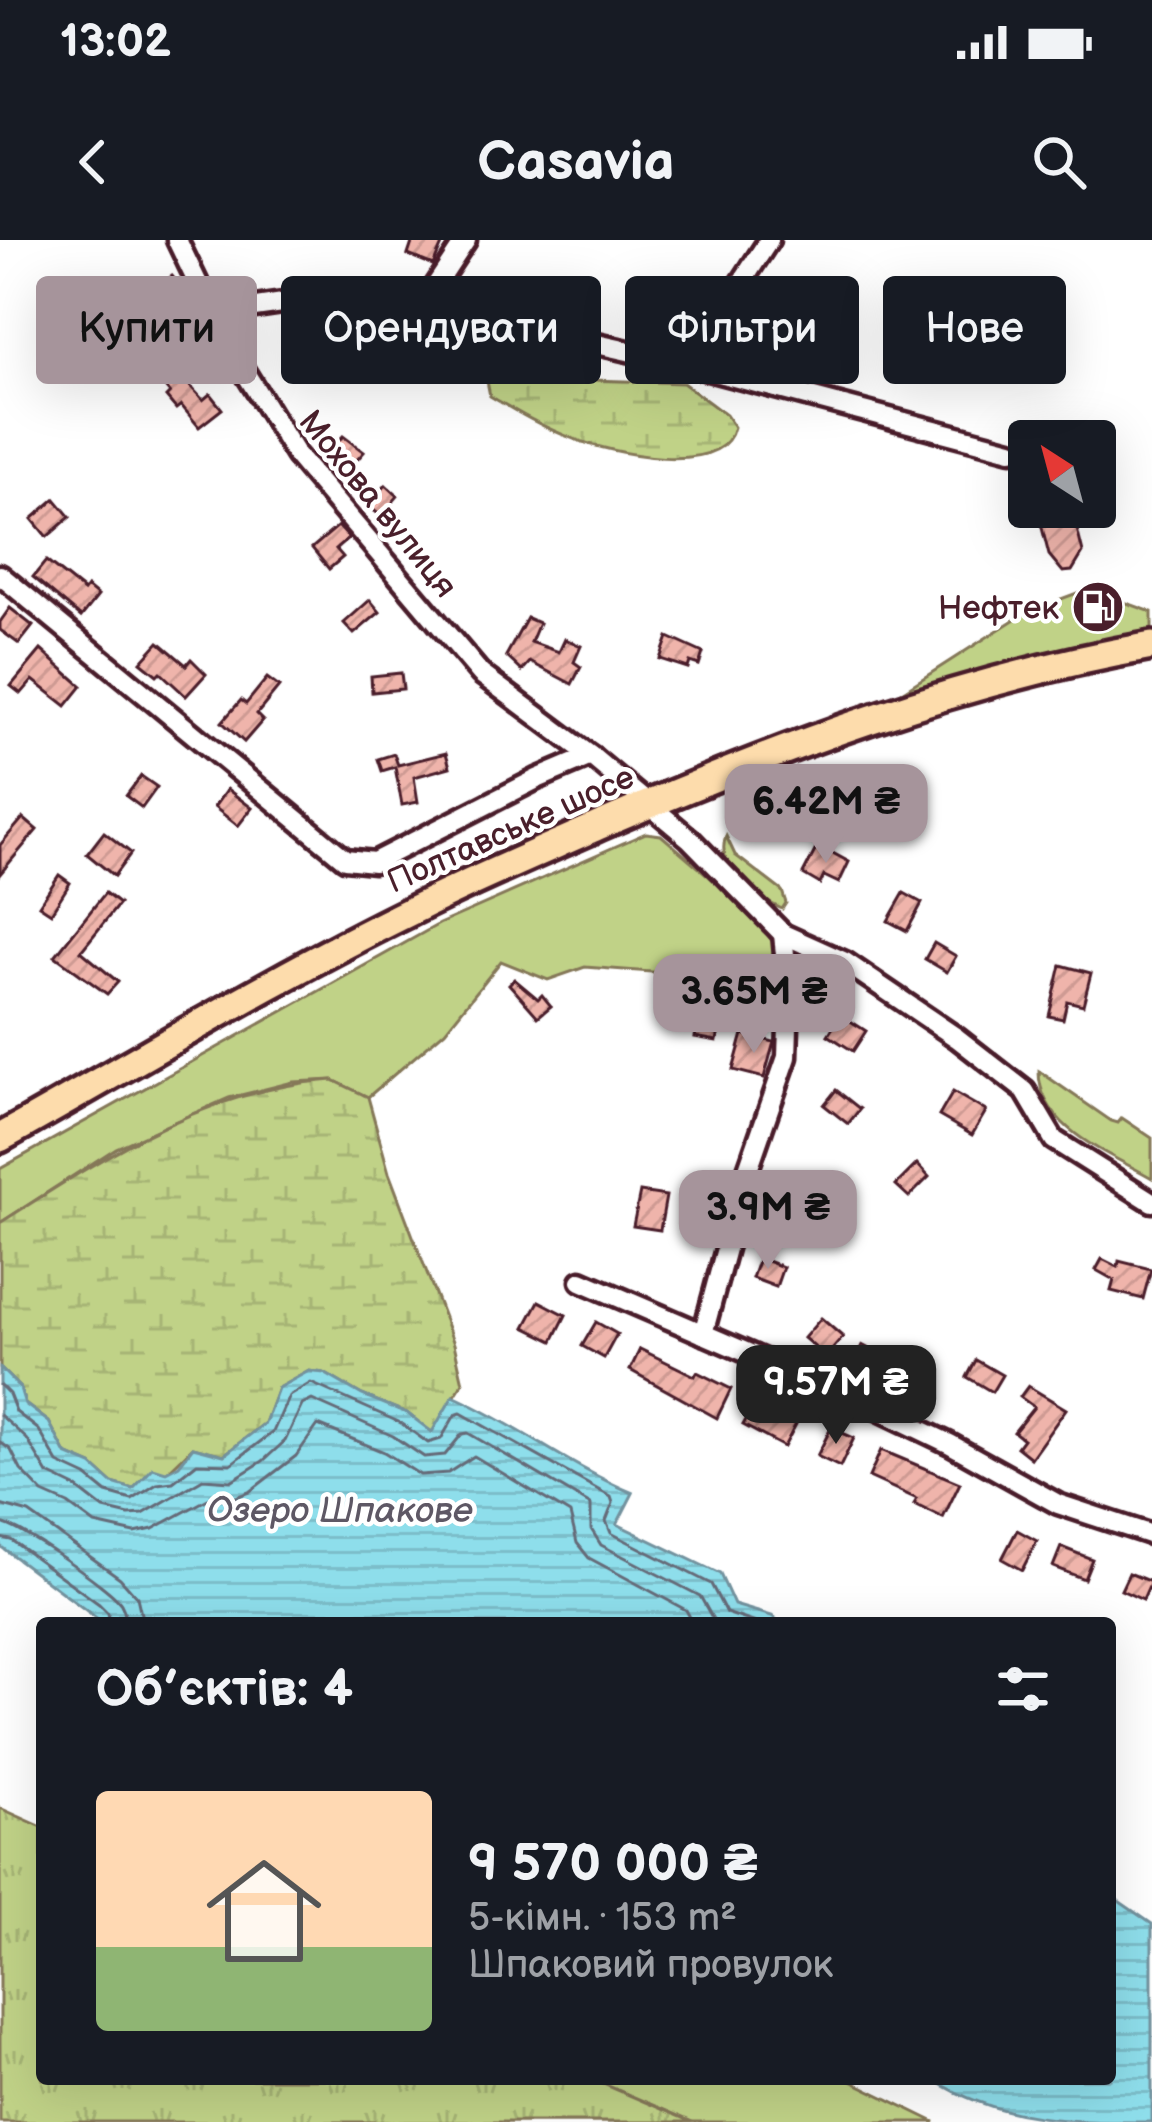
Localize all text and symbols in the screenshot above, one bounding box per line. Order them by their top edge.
text: 13:02 [60,15,171,70]
icon: back [60,129,126,195]
icon: search [1026,129,1092,195]
text: Casavia [478,130,674,195]
chip: Купити [36,276,257,384]
chip: Орендувати [281,276,601,384]
chip: Фільтри [625,276,859,384]
chip: Нове [883,276,1066,384]
street label: Мохова вулиця [290,403,465,606]
north arrow [1008,420,1116,528]
map controls [1008,420,1116,528]
fuel station icon: Нефтек [1070,579,1126,635]
place label: Нефтек [938,589,1059,629]
street label: Полтавське шосе [381,757,641,902]
pin: 6.42M ₴ [715,764,937,866]
text: 6.42M ₴ [752,779,900,826]
pin: 3.65M ₴ [643,954,865,1056]
text: 3.65M ₴ [680,969,828,1016]
pin: 3.9M ₴ [670,1170,866,1272]
text: 3.9M ₴ [706,1185,830,1232]
pin: 9.57M ₴ [725,1345,947,1447]
text: 9.57M ₴ [763,1360,909,1407]
water label: Озеро Шпакове [207,1490,473,1533]
icon: filters [990,1656,1056,1722]
text: Об’єктів: 4 [96,1659,353,1720]
text: 9 570 000 ₴ [468,1834,758,1895]
icon: home [192,1839,336,1983]
text: 5-кімн. · 153 m² [468,1895,737,1942]
text: Шпаковий провулок [468,1942,833,1989]

